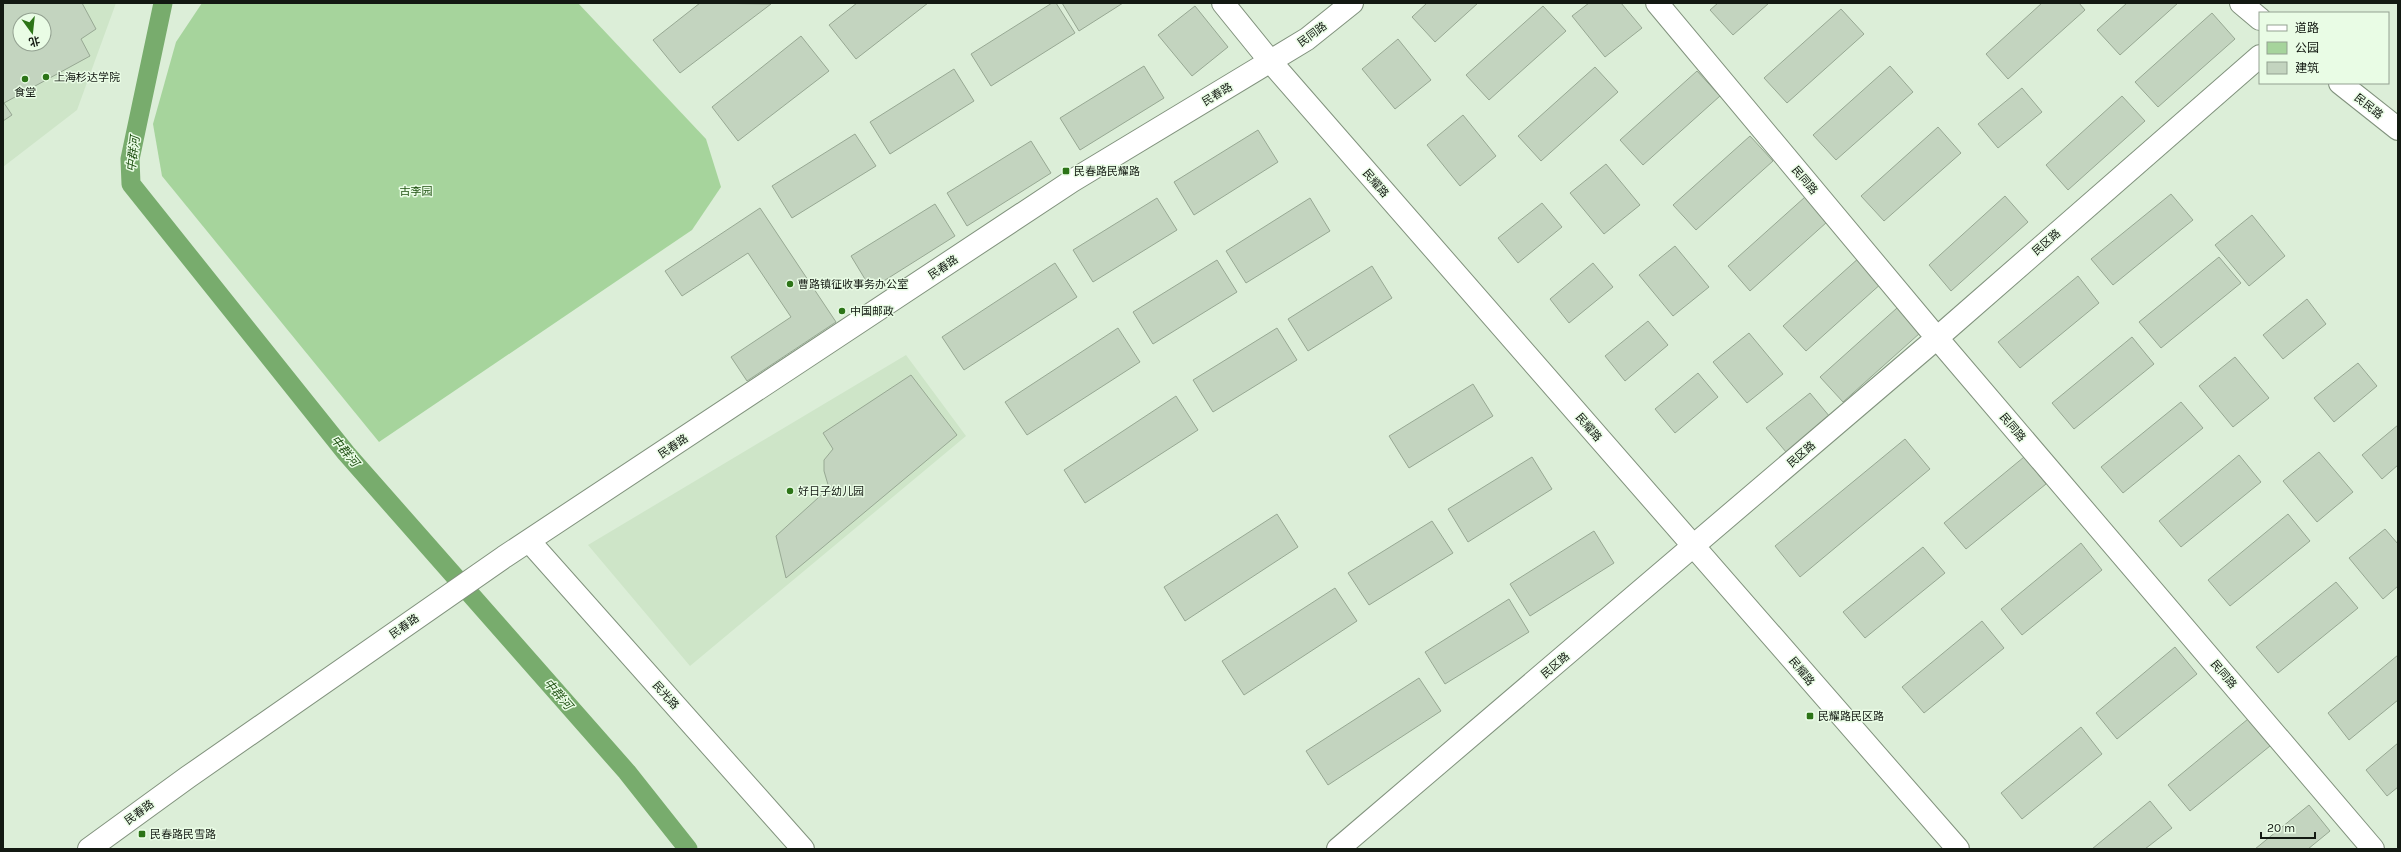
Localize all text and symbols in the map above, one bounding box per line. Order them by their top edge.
north arrow [12,12,52,52]
legend [2259,12,2389,84]
street label: 民同路 [1295,19,1329,49]
text: 道路 [2295,21,2319,35]
text: 北 [27,33,41,49]
text: 公园 [2295,41,2319,55]
text: 建筑 [2295,61,2319,75]
place label: 上海杉达学院 [54,71,120,84]
marker: 上海杉达学院 [41,72,51,82]
marker: 食堂 [20,74,30,84]
street label: 民春路 [1200,80,1235,108]
place label: 食堂 [14,86,36,99]
street label: 民民路 [2352,91,2386,122]
water label: 中群河 [124,133,142,173]
street label: 民同路 [1789,164,1820,197]
place label: 民春路民耀路 [1074,165,1140,178]
marker: 民春路民耀路 [1061,166,1071,176]
street label: 民耀路 [1360,167,1391,200]
park label: 古李园 [400,185,433,198]
street label: 民区路 [2030,227,2063,258]
street label: 民春路 [926,253,961,282]
place label: 曹路镇征收事务办公室 [798,278,908,291]
marker: 曹路镇征收事务办公室 [785,279,795,289]
place label: 中国邮政 [850,305,894,318]
marker: 中国邮政 [837,306,847,316]
street label: 民耀路 [1573,411,1604,444]
street label: 民同路 [1997,411,2028,444]
street label: 民春路 [656,432,691,461]
water label: 中群河 [328,433,363,471]
street label: 民区路 [1785,439,1818,470]
place label: 好日子幼儿园 [798,485,864,498]
marker: 好日子幼儿园 [785,486,795,496]
street label: 民春路 [387,612,422,641]
street label: 民区路 [1539,650,1572,681]
street label: 民耀路 [1786,654,1817,688]
street label: 民同路 [2208,658,2239,691]
water label: 中群河 [541,676,576,714]
street label: 民光路 [650,679,681,712]
place label: 民耀路民区路 [1818,710,1884,723]
marker: 民耀路民区路 [1805,711,1815,721]
street label: 民春路 [122,797,156,827]
scale bar [2261,814,2315,840]
text: 20 m [2267,821,2295,835]
place label: 民春路民雪路 [150,828,216,841]
marker: 民春路民雪路 [137,829,147,839]

